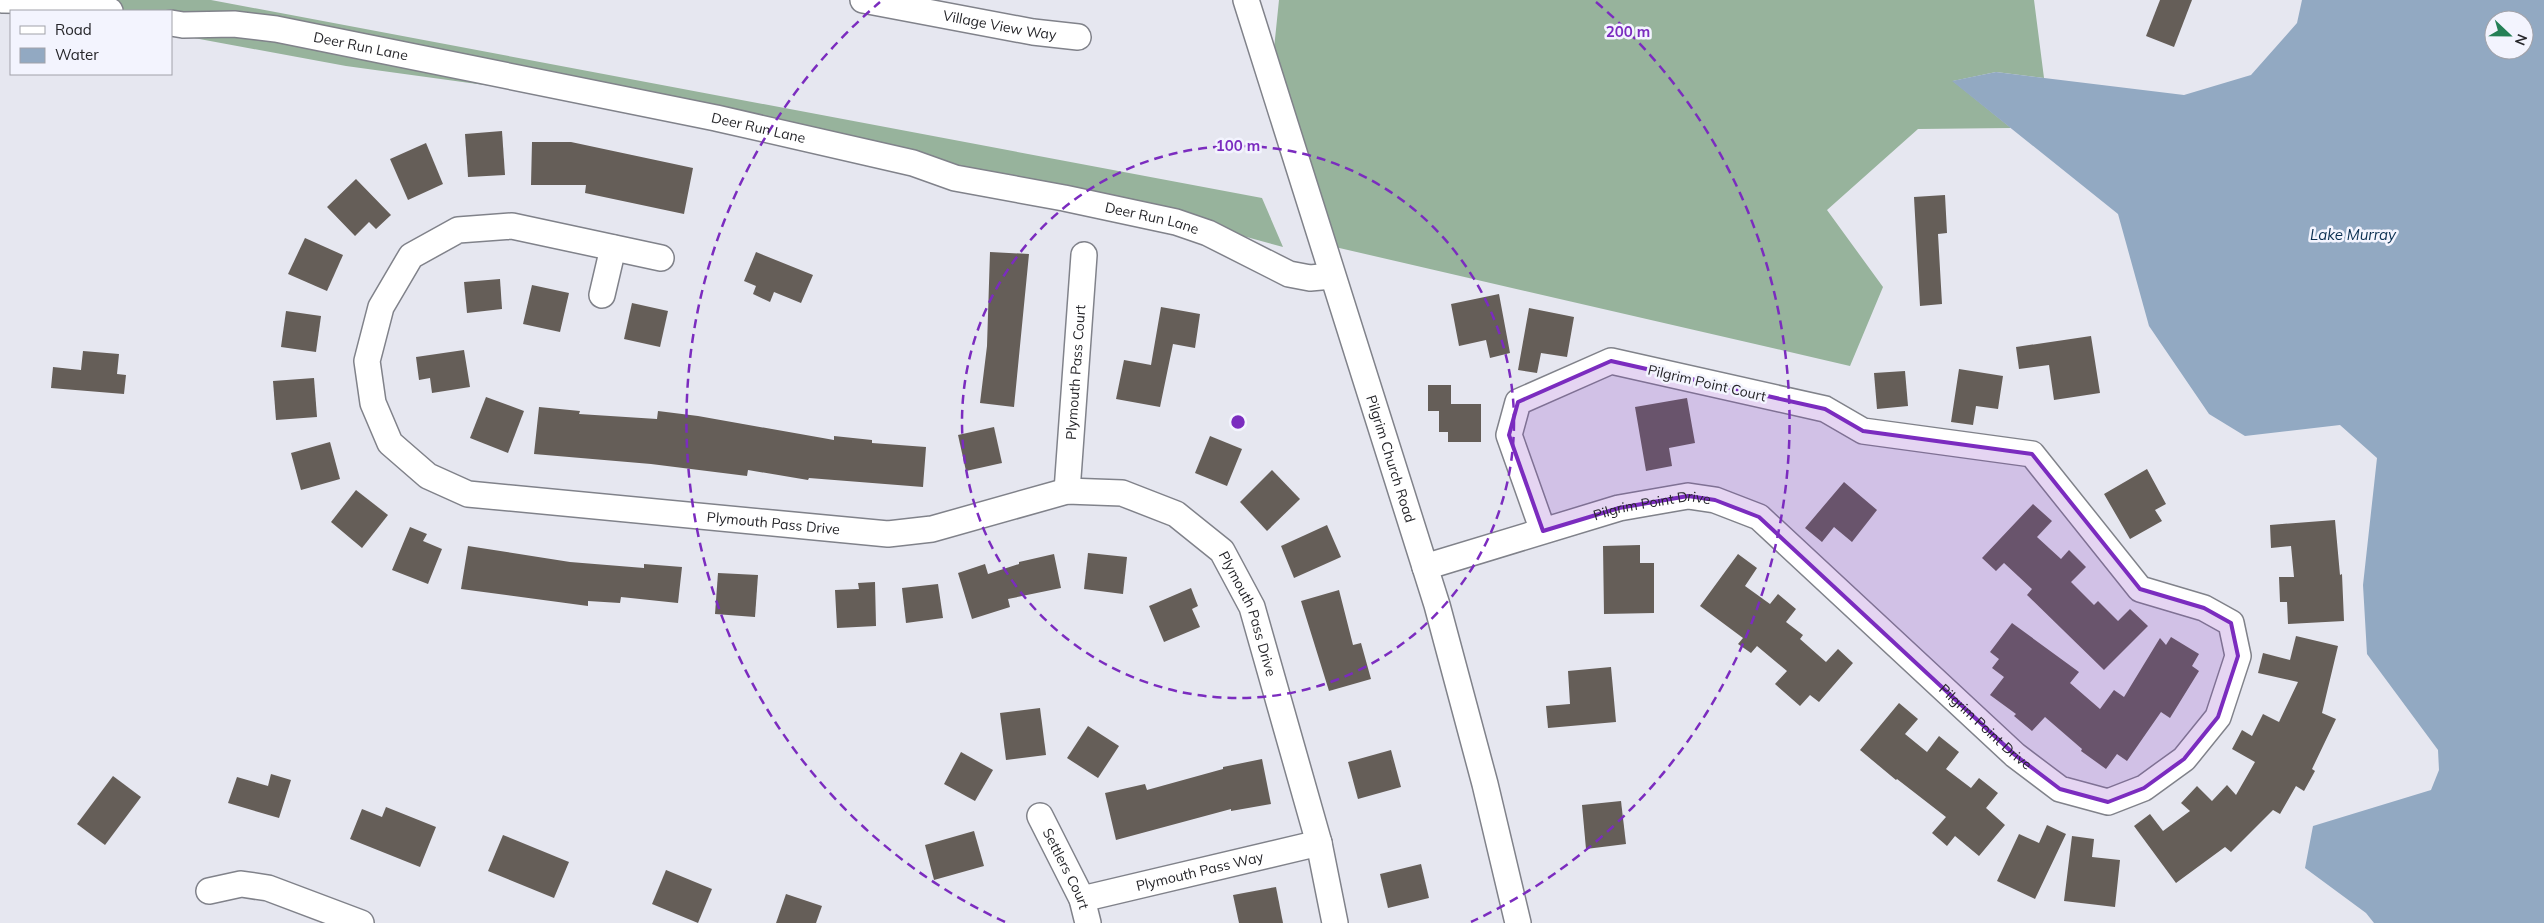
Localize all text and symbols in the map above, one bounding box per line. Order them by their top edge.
street label: Village View Way [941,6,1058,44]
legend [10,10,172,75]
north arrow [2484,10,2534,60]
text: Road [55,20,92,39]
text: 200 m [1606,22,1650,41]
street label: Deer Run Lane [312,28,410,64]
text: N [2511,32,2531,48]
text: Water [55,45,99,64]
street label: Deer Run Lane [710,108,807,147]
text: 100 m [1216,136,1260,155]
street label: Deer Run Lane [1103,198,1201,238]
water label: Lake Murray [2310,225,2397,244]
street label: Plymouth Pass Court [1062,304,1089,440]
street label: Pilgrim Point Court [1646,361,1768,405]
street label: Pilgrim Church Road [1362,393,1419,525]
centre of rings [1229,413,1247,431]
street label: Pilgrim Point Drive [1591,487,1712,524]
street label: Plymouth Pass Drive [706,508,841,538]
street label: Plymouth Pass Drive [1215,548,1280,678]
street label: Pilgrim Point Drive [1935,680,2036,774]
street label: Settlers Court [1039,825,1093,911]
street label: Plymouth Pass Way [1134,847,1266,895]

